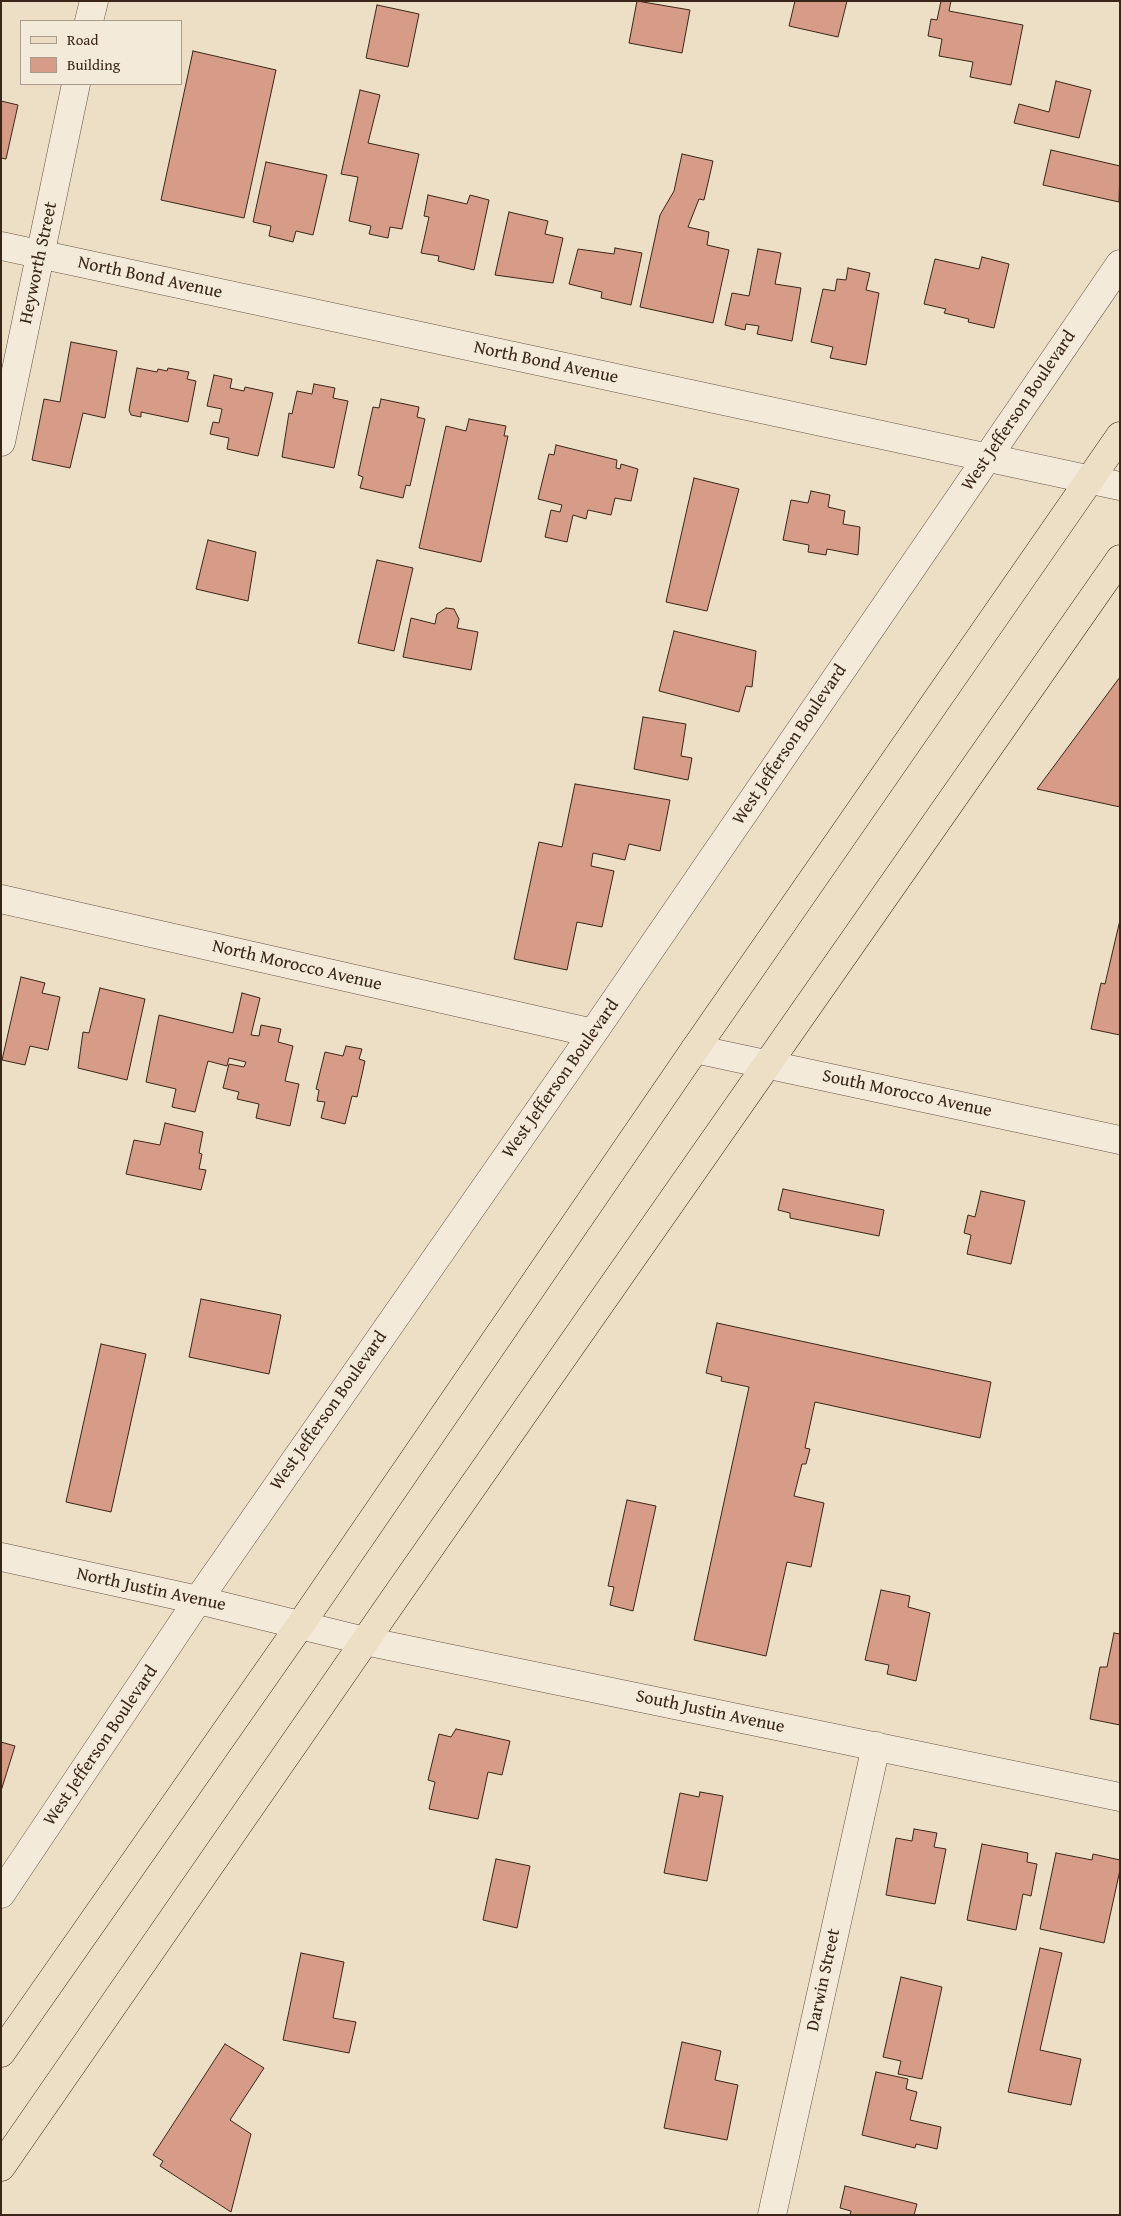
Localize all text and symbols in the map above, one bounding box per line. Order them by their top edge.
legend [20,20,182,85]
text: Road [67,29,98,50]
text: Building [67,54,120,75]
street label: Heyworth Street [16,200,62,326]
street label: North Bond Avenue [76,252,224,304]
street label: West Jefferson Boulevard [957,327,1081,495]
street label: North Bond Avenue [472,337,620,389]
street label: West Jefferson Boulevard [728,661,852,829]
street label: North Morocco Avenue [210,936,384,996]
street label: West Jefferson Boulevard [498,995,624,1163]
street label: South Morocco Avenue [820,1065,994,1123]
street label: West Jefferson Boulevard [266,1327,392,1495]
street label: North Justin Avenue [74,1564,228,1616]
street label: West Jefferson Boulevard [39,1662,163,1830]
street label: South Justin Avenue [634,1686,786,1738]
street label: Darwin Street [803,1927,845,2033]

